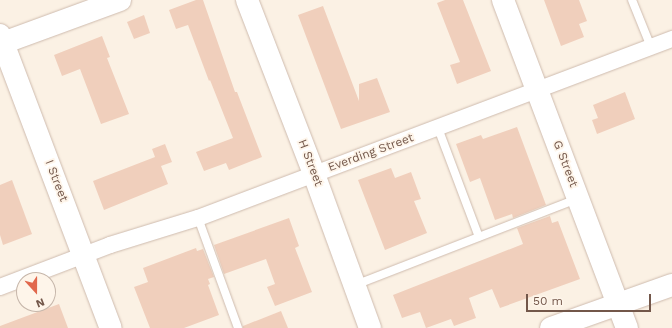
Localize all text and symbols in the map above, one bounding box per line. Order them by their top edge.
street label: Everding Street [326,131,416,175]
street label: H Street [294,138,326,188]
street label: G Street [550,139,580,189]
street label: I Street [41,158,71,204]
north arrow [16,272,56,312]
scale bar [528,286,653,312]
text: 50 m [533,294,563,308]
text: N [34,295,46,310]

